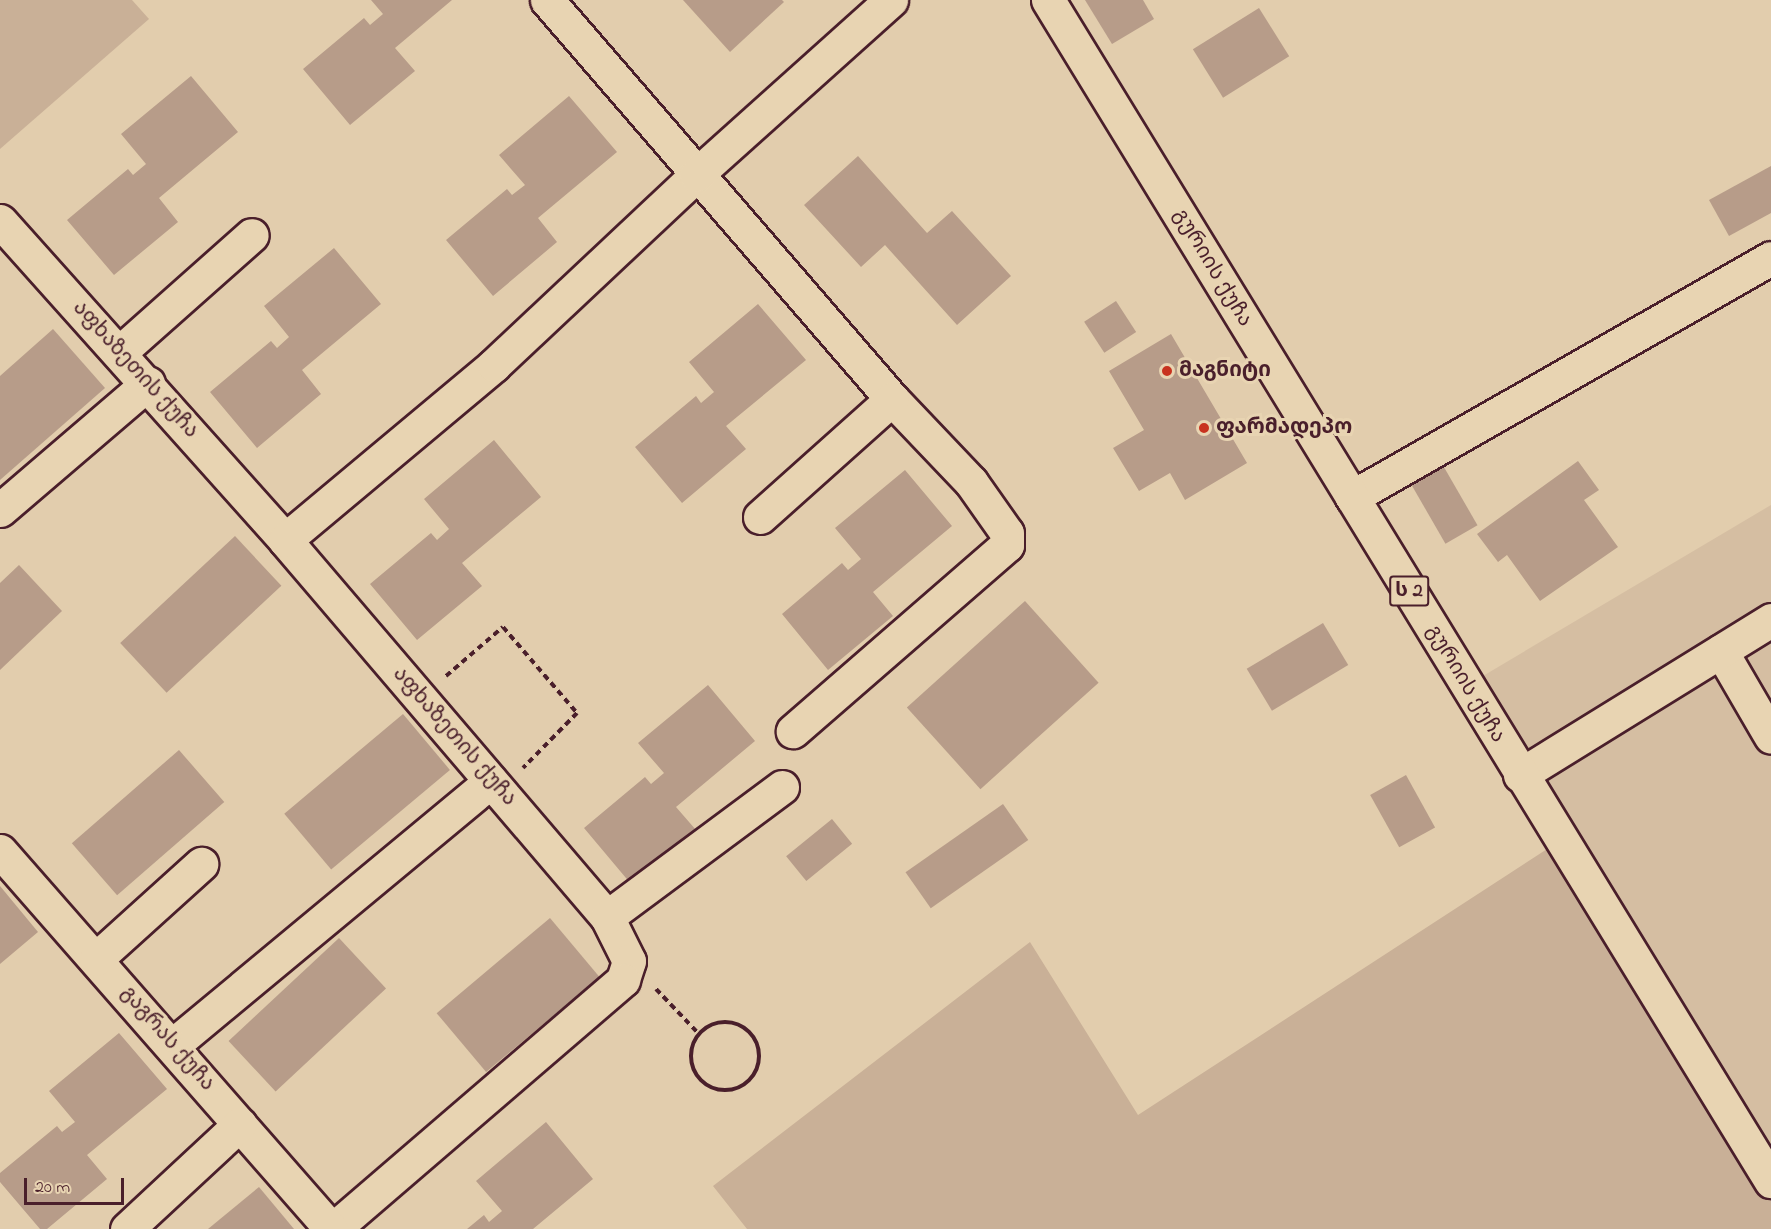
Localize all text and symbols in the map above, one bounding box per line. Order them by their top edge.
street label: გურიის ქუჩა [1167,204,1257,332]
street label: აფხაზეთის ქუჩა [67,296,203,444]
place label: მაგნიტი [1179,358,1271,384]
marker: მაგნიტი [1160,364,1174,378]
place label: ფარმადეპო [1216,415,1352,441]
marker: ფარმადეპო [1197,421,1211,435]
road number: ს 2 [1388,574,1430,608]
street label: გურიის ქუჩა [1420,620,1510,748]
street label: აფხაზეთის ქუჩა [387,662,521,812]
street label: გაგრას ქუჩა [115,981,219,1097]
scale bar [27,1166,128,1204]
text: 20 m [35,1175,70,1201]

